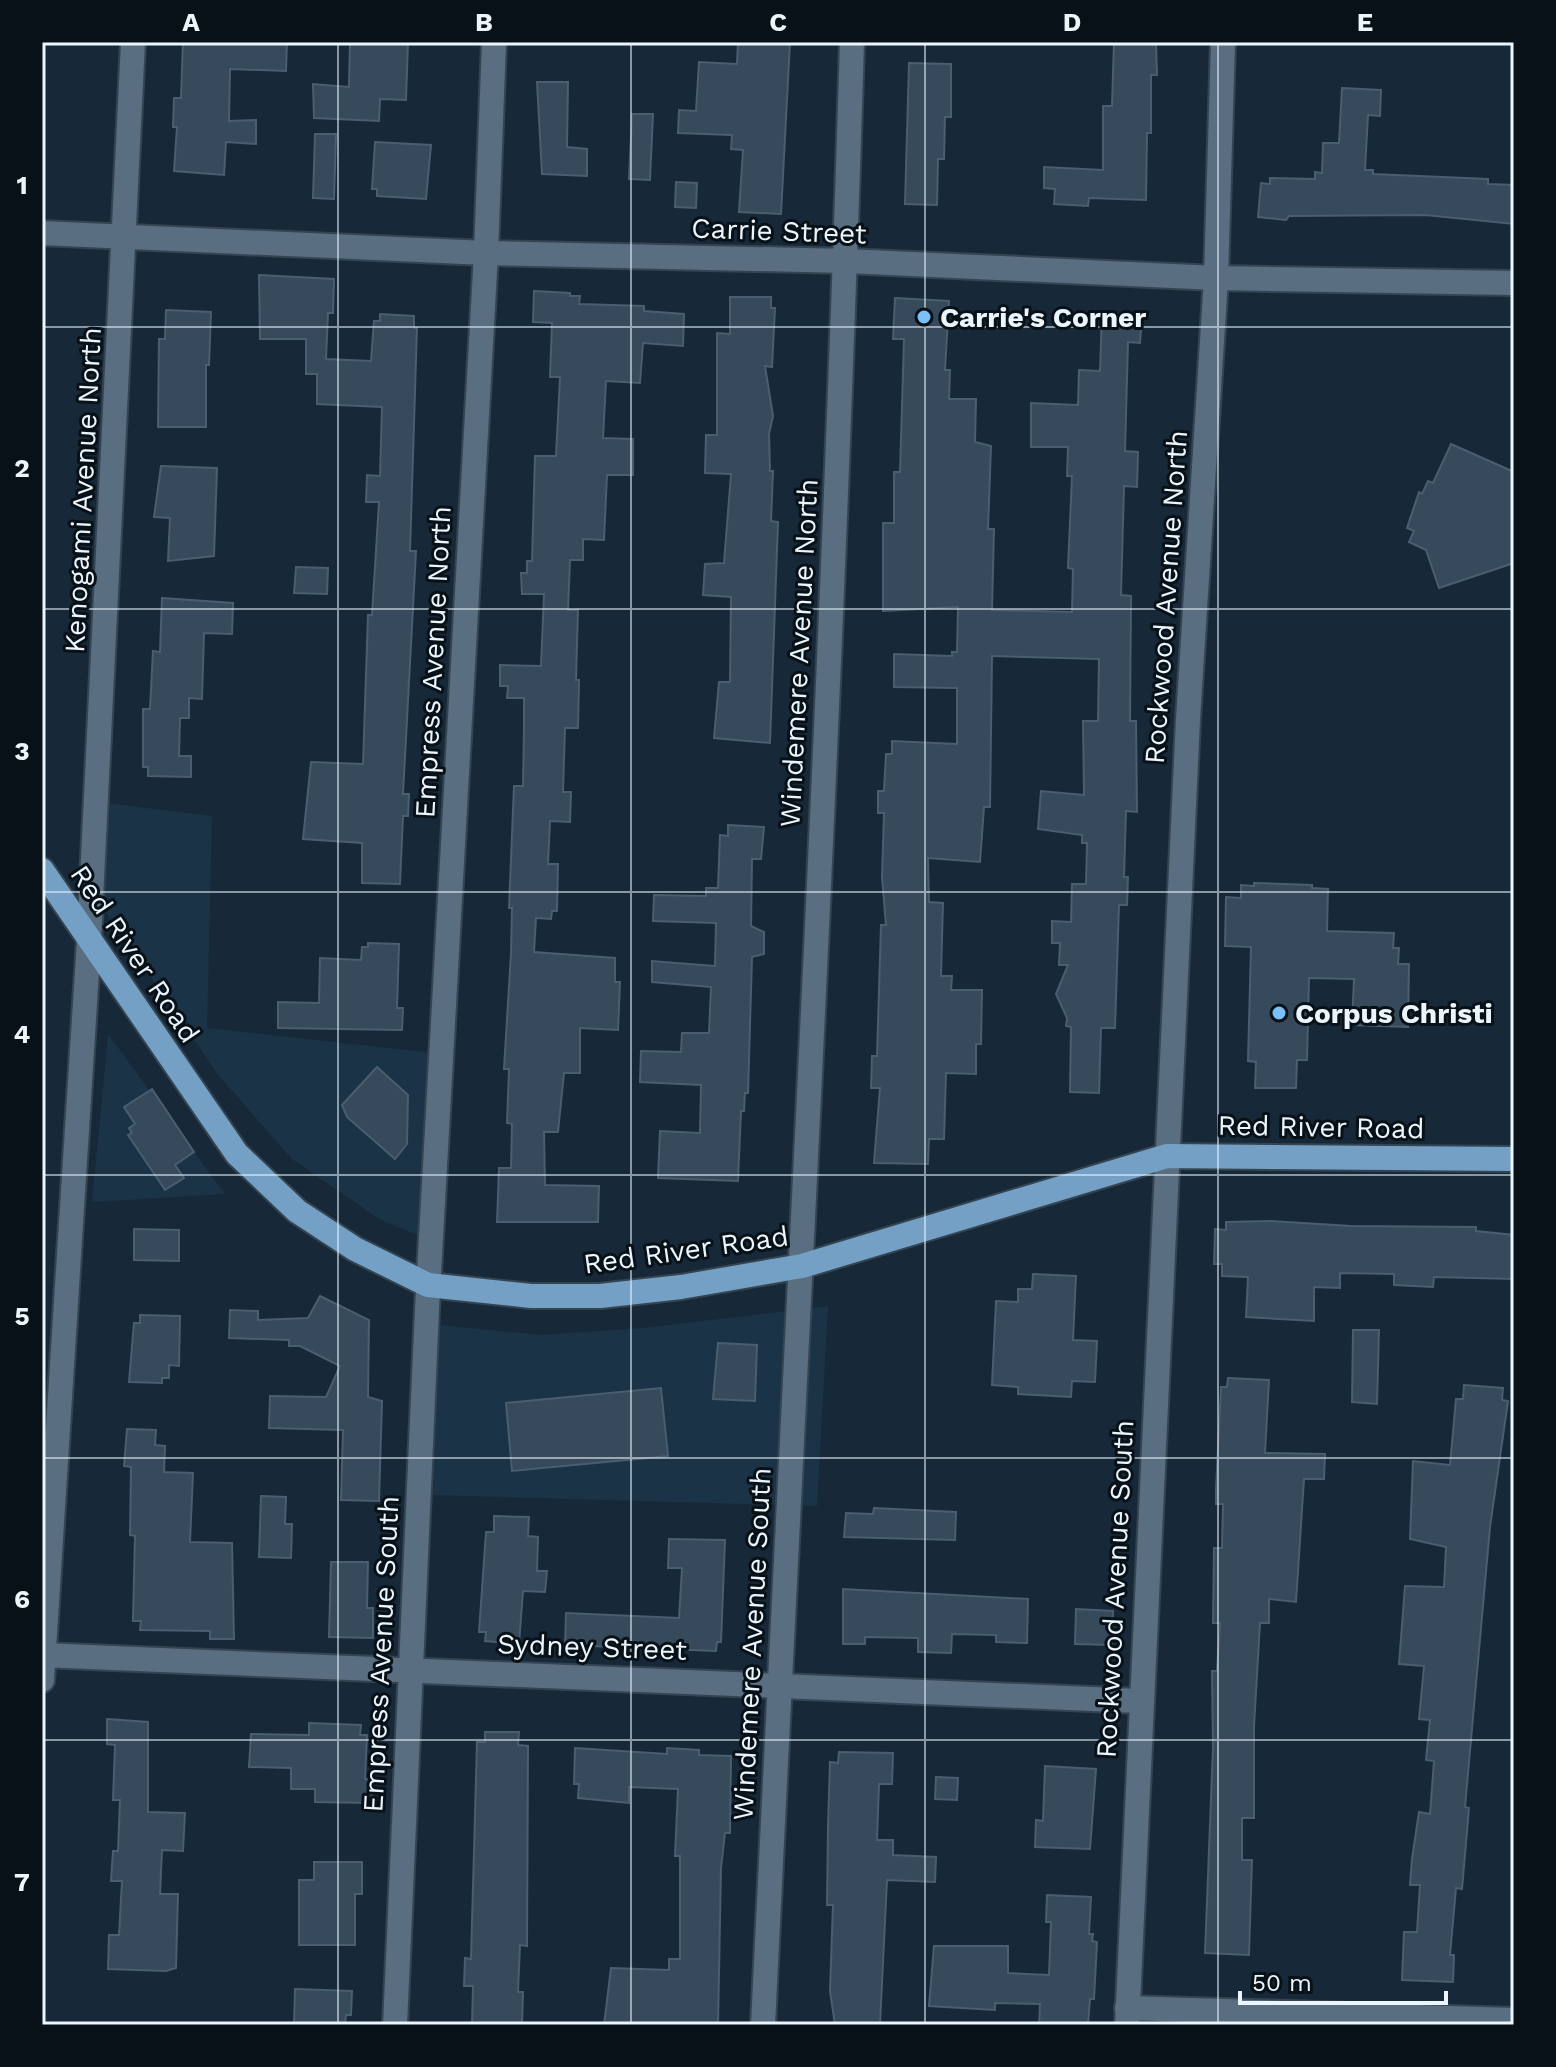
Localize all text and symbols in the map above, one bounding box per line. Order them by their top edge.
text: A [182,7,200,37]
text: B [475,7,493,37]
text: C [769,7,787,37]
text: D [1063,7,1081,37]
text: E [1357,7,1373,37]
text: 1 [16,170,28,200]
street label: Carrie Street [691,211,867,251]
place label: Carrie's Corner [940,301,1146,334]
marker: Carrie's Corner [915,308,933,326]
street label: Kenogami Avenue North [58,326,108,654]
street label: Rockwood Avenue North [1138,429,1194,765]
text: 2 [14,453,30,483]
street label: Windemere Avenue North [773,478,825,828]
street label: Empress Avenue North [408,505,458,819]
text: 3 [14,736,30,766]
street label: Red River Road [64,859,206,1049]
place label: Corpus Christi [1295,997,1493,1030]
marker: Corpus Christi [1270,1004,1288,1022]
text: 4 [14,1019,31,1049]
street label: Red River Road [1217,1109,1425,1145]
street label: Red River Road [581,1219,791,1281]
text: 5 [14,1301,30,1331]
street label: Rockwood Avenue South [1090,1419,1140,1759]
street label: Windemere Avenue South [726,1467,778,1821]
street label: Empress Avenue South [356,1495,406,1813]
text: 6 [14,1584,30,1614]
street label: Sydney Street [497,1627,688,1667]
text: 7 [14,1867,30,1897]
scale bar [1240,1955,1446,2005]
text: 50 m [1252,1969,1312,1997]

